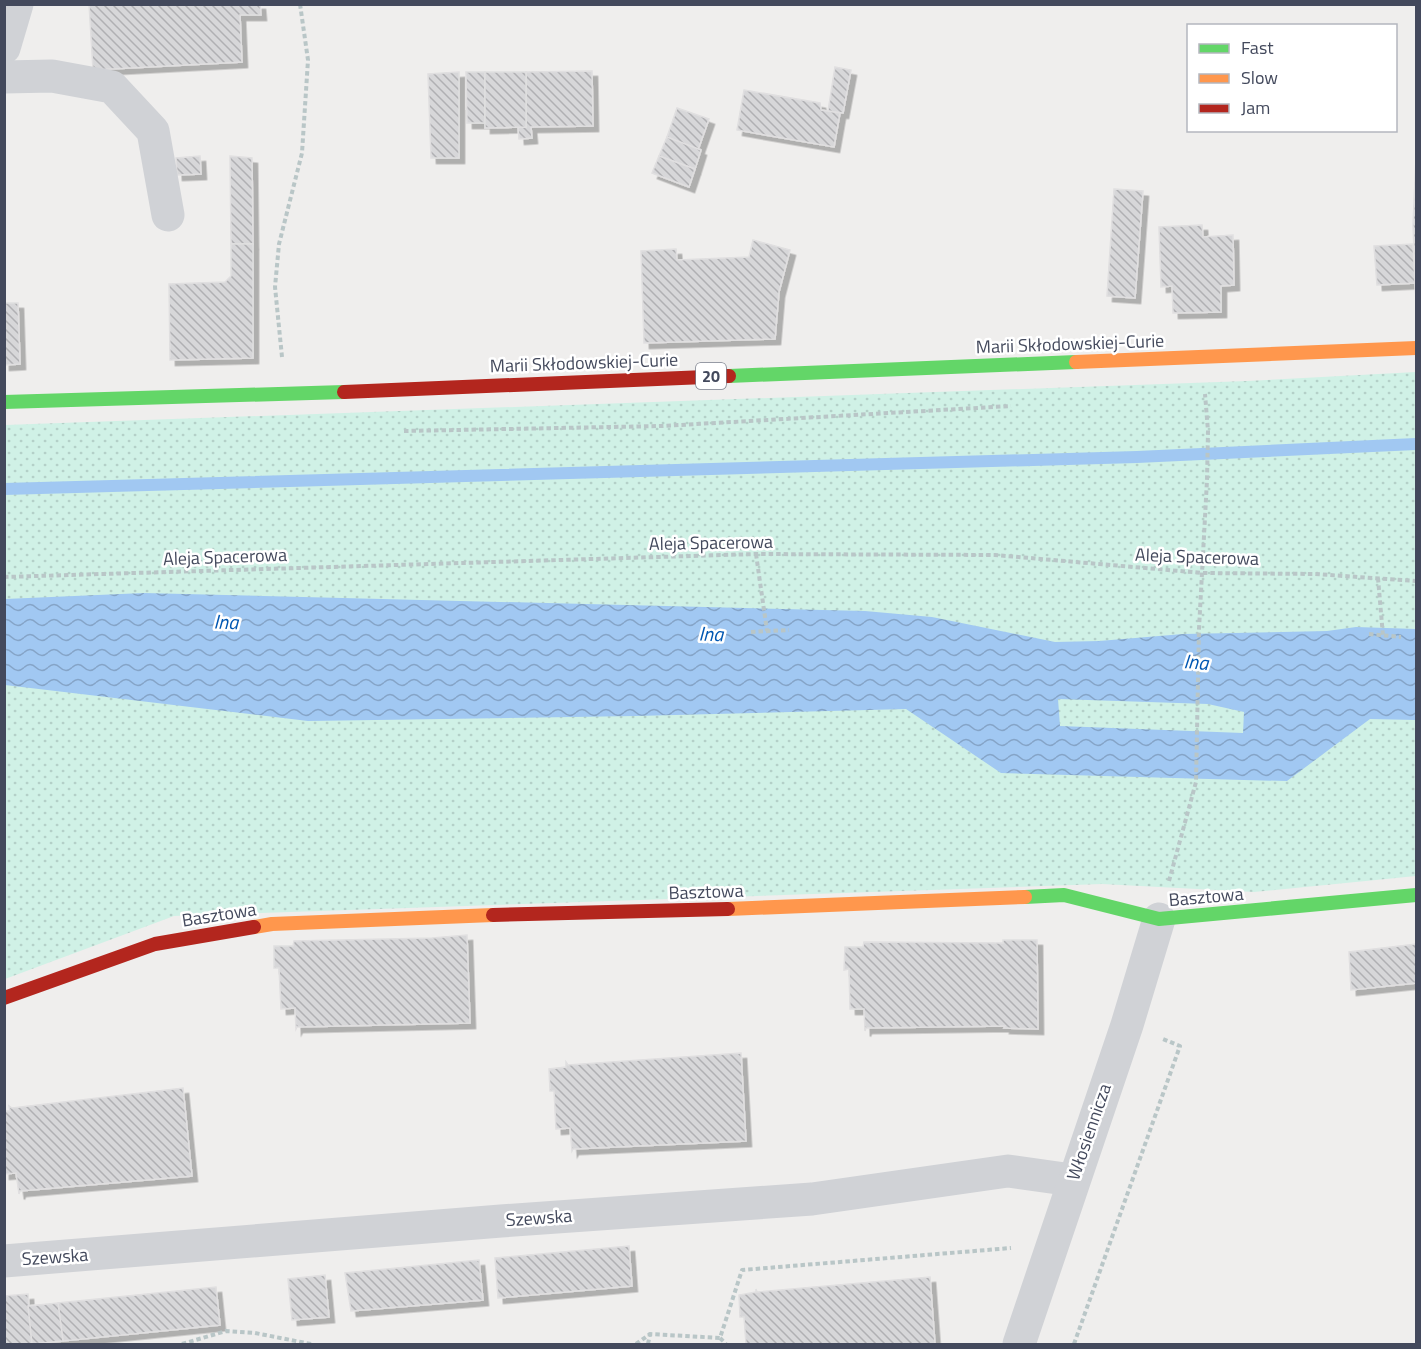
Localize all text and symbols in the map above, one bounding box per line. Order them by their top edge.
legend [1187,24,1397,132]
text: Fast [1241,34,1274,61]
text: Slow [1241,64,1278,91]
text: Jam [1241,94,1270,121]
street label: Marii Skłodowskiej-Curie [975,327,1165,360]
street label: Marii Skłodowskiej-Curie [489,346,679,379]
road number: 20 [696,363,726,389]
street label: Aleja Spacerowa [649,528,773,557]
street label: Aleja Spacerowa [163,541,287,572]
street label: Aleja Spacerowa [1135,541,1259,572]
water label: Ina [213,606,240,637]
water label: Ina [698,618,725,649]
water label: Ina [1182,645,1211,678]
street label: Basztowa [668,877,744,906]
street label: Basztowa [1167,880,1245,913]
street label: Basztowa [180,895,258,934]
street label: Włosiennicza [1059,1080,1118,1184]
street label: Szewska [505,1202,573,1233]
street label: Szewska [21,1241,89,1272]

